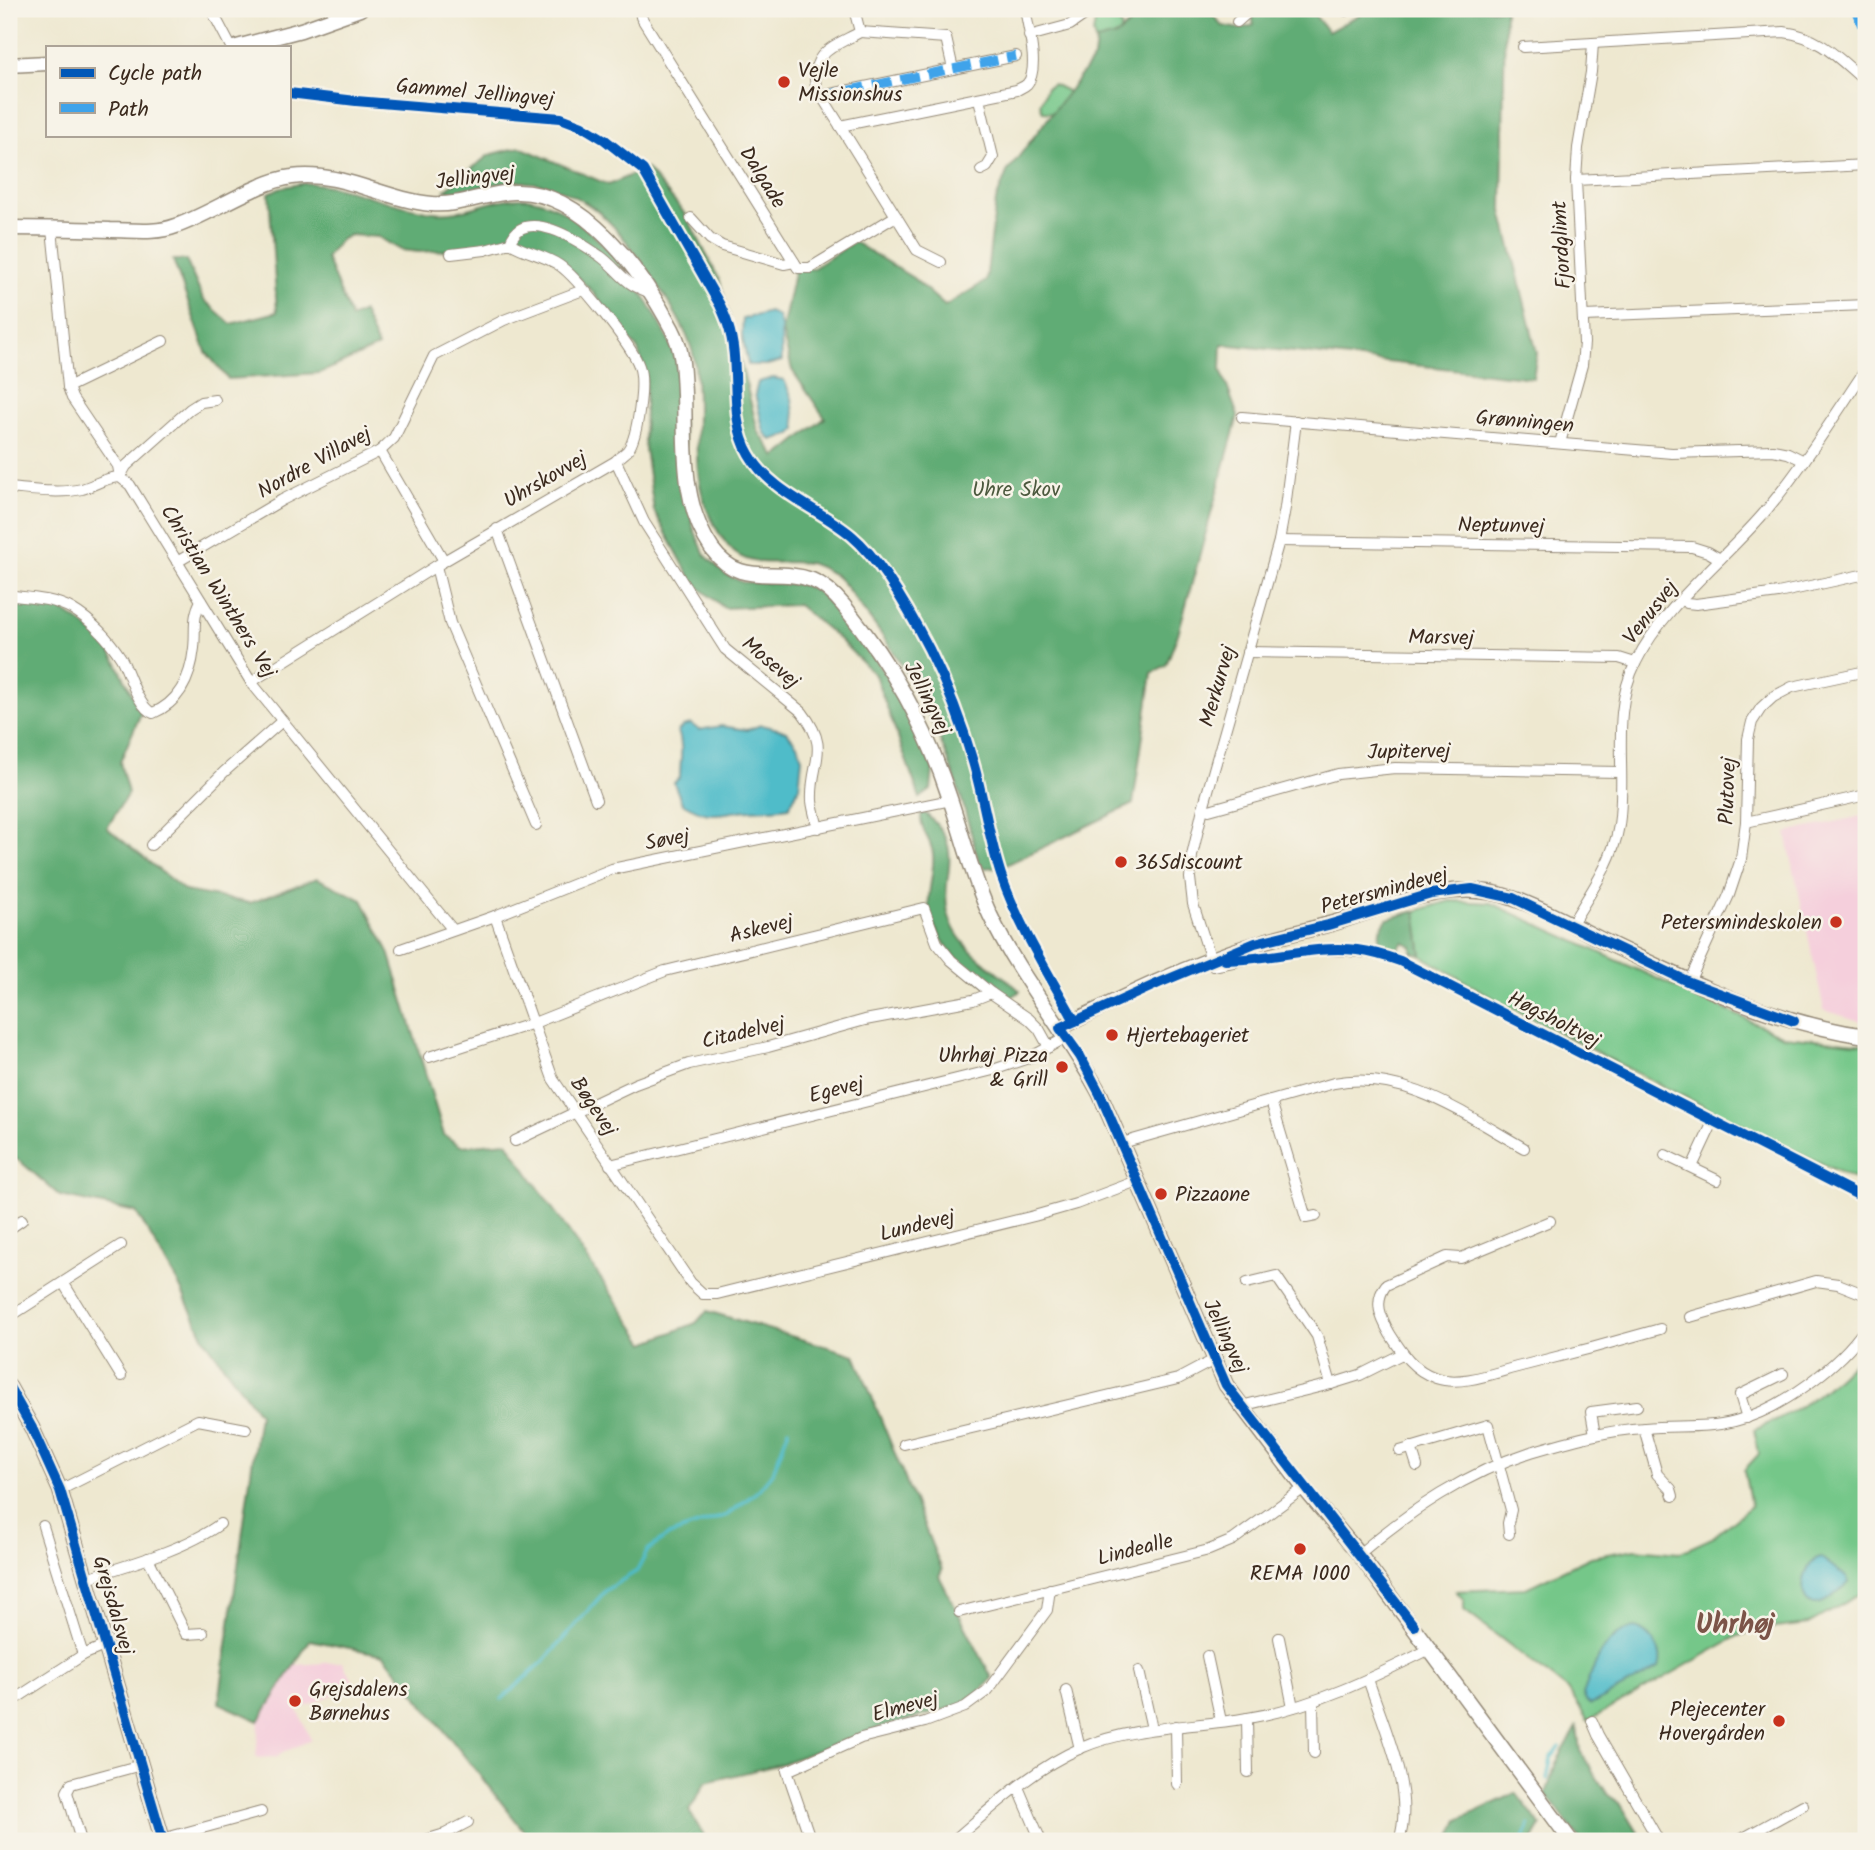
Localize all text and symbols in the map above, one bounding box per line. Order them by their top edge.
legend [46,46,290,136]
place label: Vejle Missionshus [798,55,902,112]
text: Cycle path [108,58,202,91]
street label: Gammel Jellingvej [394,70,556,117]
marker: Vejle Missionshus [776,74,792,90]
text: Path [108,94,149,127]
street label: Dalgade [730,140,794,216]
street label: Jellingvej [434,157,517,200]
street label: Fjordglimt [1544,199,1581,290]
street label: Grønningen [1474,402,1575,443]
street label: Nordre Villavej [252,418,378,508]
street label: Uhrskovvej [498,443,594,517]
park label: Uhre Skov [972,474,1060,507]
street label: Christian Winthers Vej [151,499,285,685]
street label: Neptunvej [1457,509,1545,544]
street label: Venusvej [1615,573,1688,652]
street label: Marsvej [1408,621,1475,656]
street label: Mosevej [733,629,807,698]
street label: Merkurvej [1191,641,1246,731]
street label: Jellingvej [894,656,960,742]
street label: Jupitervej [1367,735,1452,770]
street label: Plutovej [1711,756,1746,826]
street label: Søvej [642,820,693,861]
place label: 365discount [1135,847,1244,880]
marker: 365discount [1113,854,1129,870]
street label: Petersmindevej [1317,858,1452,924]
street label: Askevej [726,905,797,953]
place label: Petersmindeskolen [1661,907,1822,940]
marker: Petersmindeskolen [1828,914,1844,930]
street label: Høgsholtvej [1501,983,1606,1058]
street label: Citadelvej [699,1008,789,1059]
place label: Hjertebageriet [1126,1020,1250,1053]
marker: Hjertebageriet [1104,1027,1120,1043]
place label: Uhrhøj Pizza & Grill [938,1040,1048,1097]
marker: Uhrhøj Pizza & Grill [1054,1059,1070,1075]
street label: Egevej [806,1068,868,1113]
street label: Bøgevej [561,1070,625,1144]
place label: Pizzaone [1175,1179,1250,1212]
marker: Pizzaone [1153,1186,1169,1202]
street label: Lundevej [876,1201,959,1252]
street label: Jellingvej [1193,1294,1257,1380]
street label: Lindealle [1094,1525,1177,1576]
marker: REMA 1000 [1292,1541,1308,1557]
street label: Grejsdalsvej [83,1552,143,1659]
place label: REMA 1000 [1250,1558,1350,1591]
district label: Uhrhøj [1696,1603,1776,1648]
place label: Grejsdalens Børnehus [309,1674,408,1731]
street label: Elmevej [869,1683,943,1732]
marker: Grejsdalens Børnehus [287,1693,303,1709]
place label: Plejecenter Hovergården [1658,1694,1766,1751]
marker: Plejecenter Hovergården [1771,1713,1787,1729]

